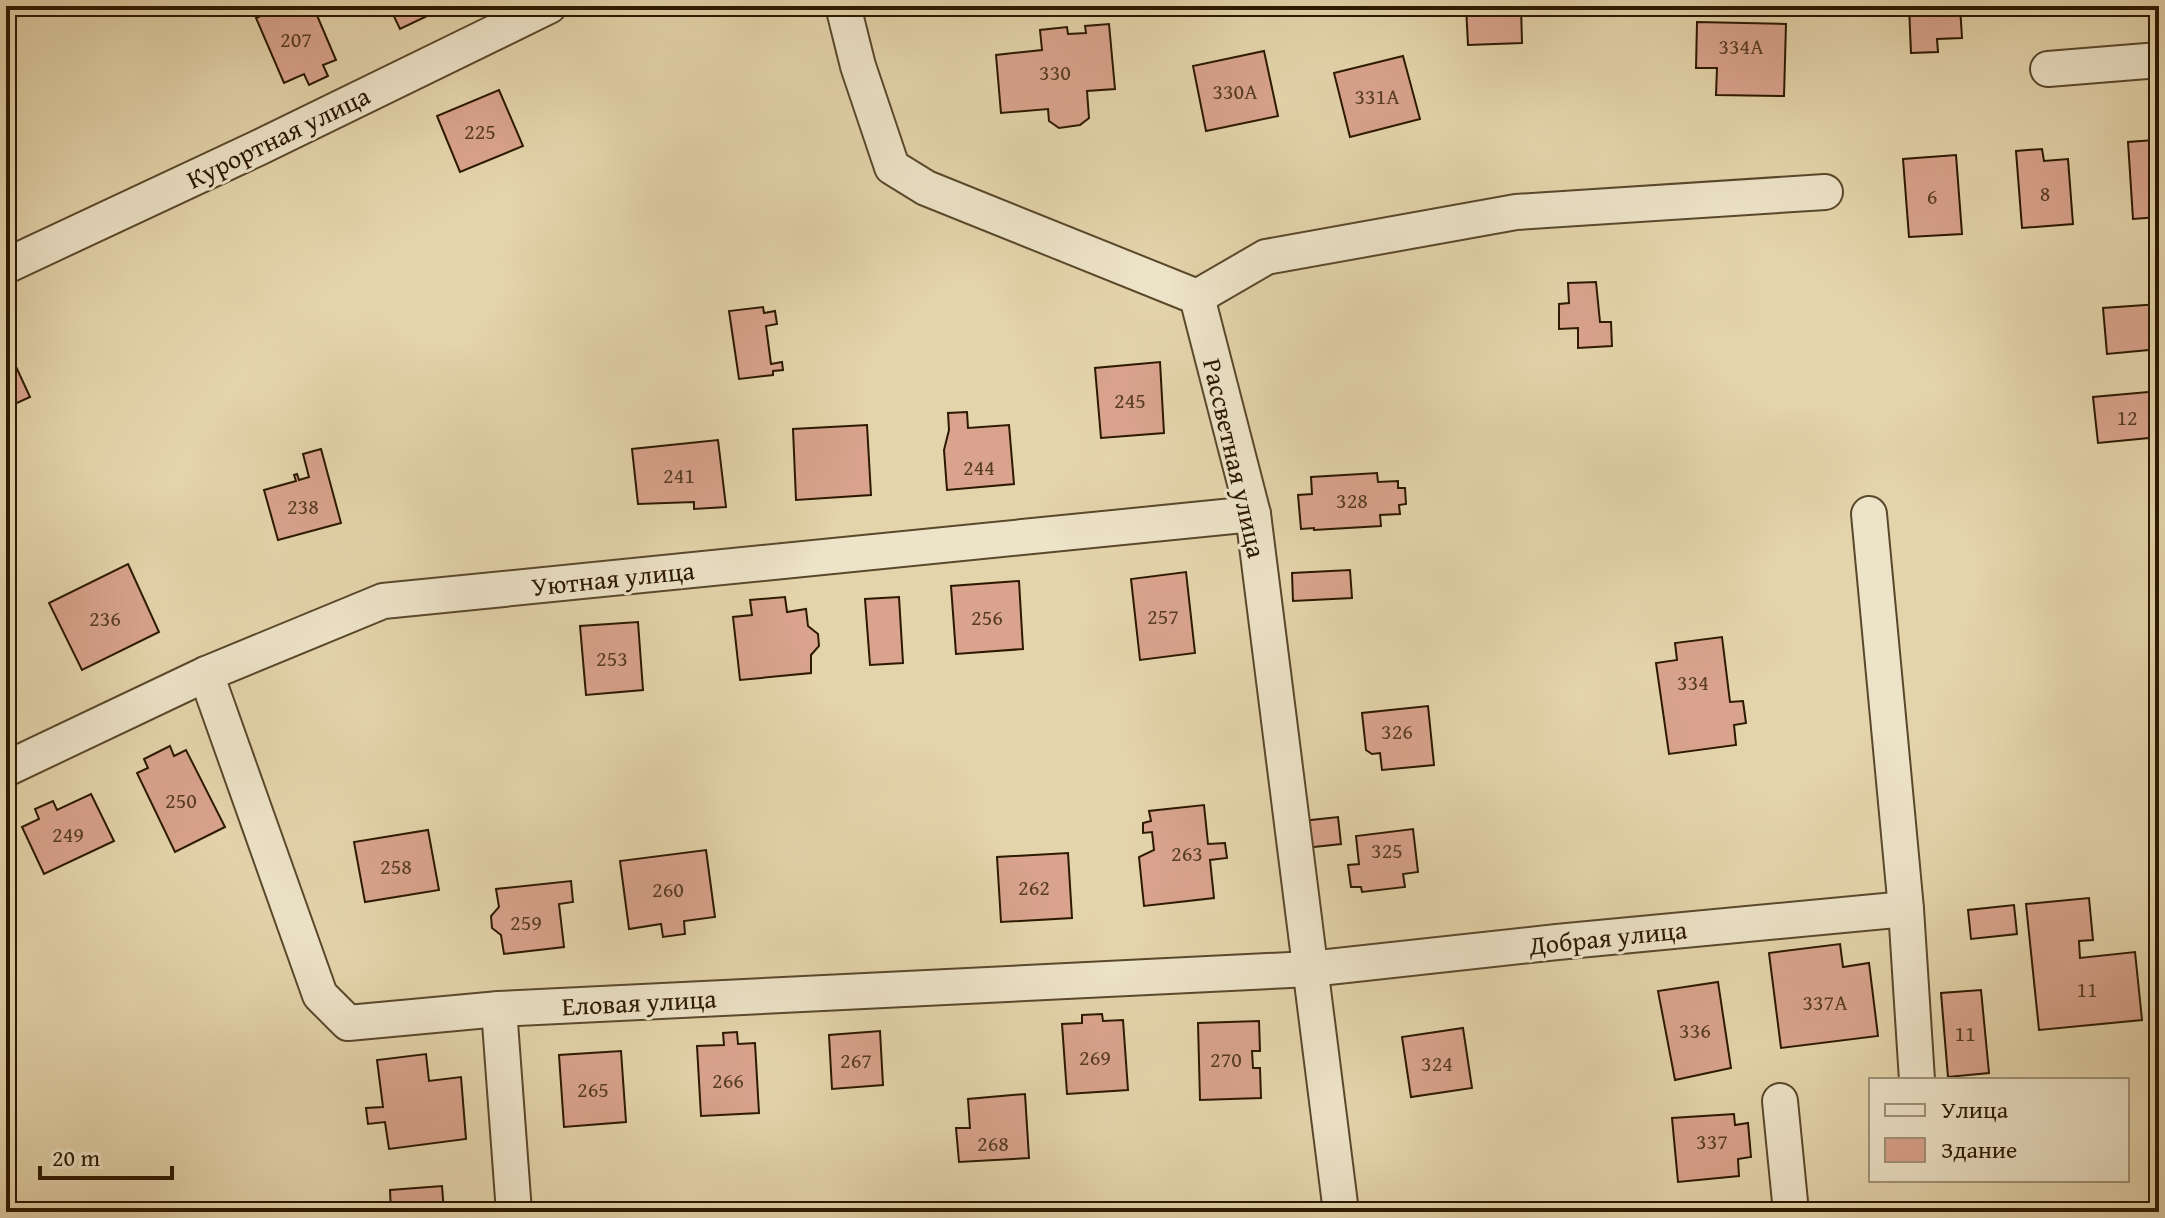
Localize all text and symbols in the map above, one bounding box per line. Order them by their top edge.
house number: 207 [280,23,312,55]
house number: 334А [1718,30,1764,62]
house number: 330 [1039,56,1071,88]
street label: Курортная улица [180,75,377,198]
house number: 330А [1212,75,1258,107]
house number: 331А [1354,80,1400,112]
house number: 225 [464,115,496,147]
house number: 8 [2040,177,2050,209]
house number: 6 [1927,180,1937,212]
street label: Рассветная улица [1193,355,1277,562]
house number: 245 [1114,384,1146,416]
house number: 12 [2116,401,2138,433]
house number: 244 [963,451,995,483]
house number: 241 [663,459,695,491]
house number: 328 [1336,484,1368,516]
house number: 238 [287,490,319,522]
street label: Уютная улица [530,550,697,606]
house number: 257 [1147,600,1179,632]
house number: 256 [971,601,1003,633]
house number: 236 [89,602,121,634]
house number: 253 [596,642,628,674]
house number: 334 [1677,666,1709,698]
house number: 326 [1381,715,1413,747]
house number: 250 [165,784,197,816]
house number: 249 [52,818,84,850]
house number: 325 [1371,834,1403,866]
house number: 263 [1171,837,1203,869]
house number: 258 [380,850,412,882]
house number: 262 [1018,871,1050,903]
house number: 260 [652,873,684,905]
house number: 259 [510,906,542,938]
street label: Добрая улица [1526,909,1690,965]
house number: 11 [2076,973,2098,1005]
street label: Еловая улица [561,978,718,1026]
house number: 337А [1802,986,1848,1018]
house number: 336 [1679,1014,1711,1046]
house number: 11 [1954,1017,1976,1049]
house number: 269 [1079,1041,1111,1073]
house number: 270 [1210,1043,1242,1075]
house number: 267 [840,1044,872,1076]
house number: 324 [1421,1047,1453,1079]
house number: 266 [712,1064,744,1096]
house number: 265 [577,1073,609,1105]
legend [1869,1078,2129,1182]
text: Улица [1941,1092,2009,1127]
house number: 337 [1696,1125,1728,1157]
house number: 268 [977,1127,1009,1159]
scale bar [40,1130,172,1180]
text: Здание [1941,1132,2017,1167]
text: 20 m [52,1140,100,1175]

